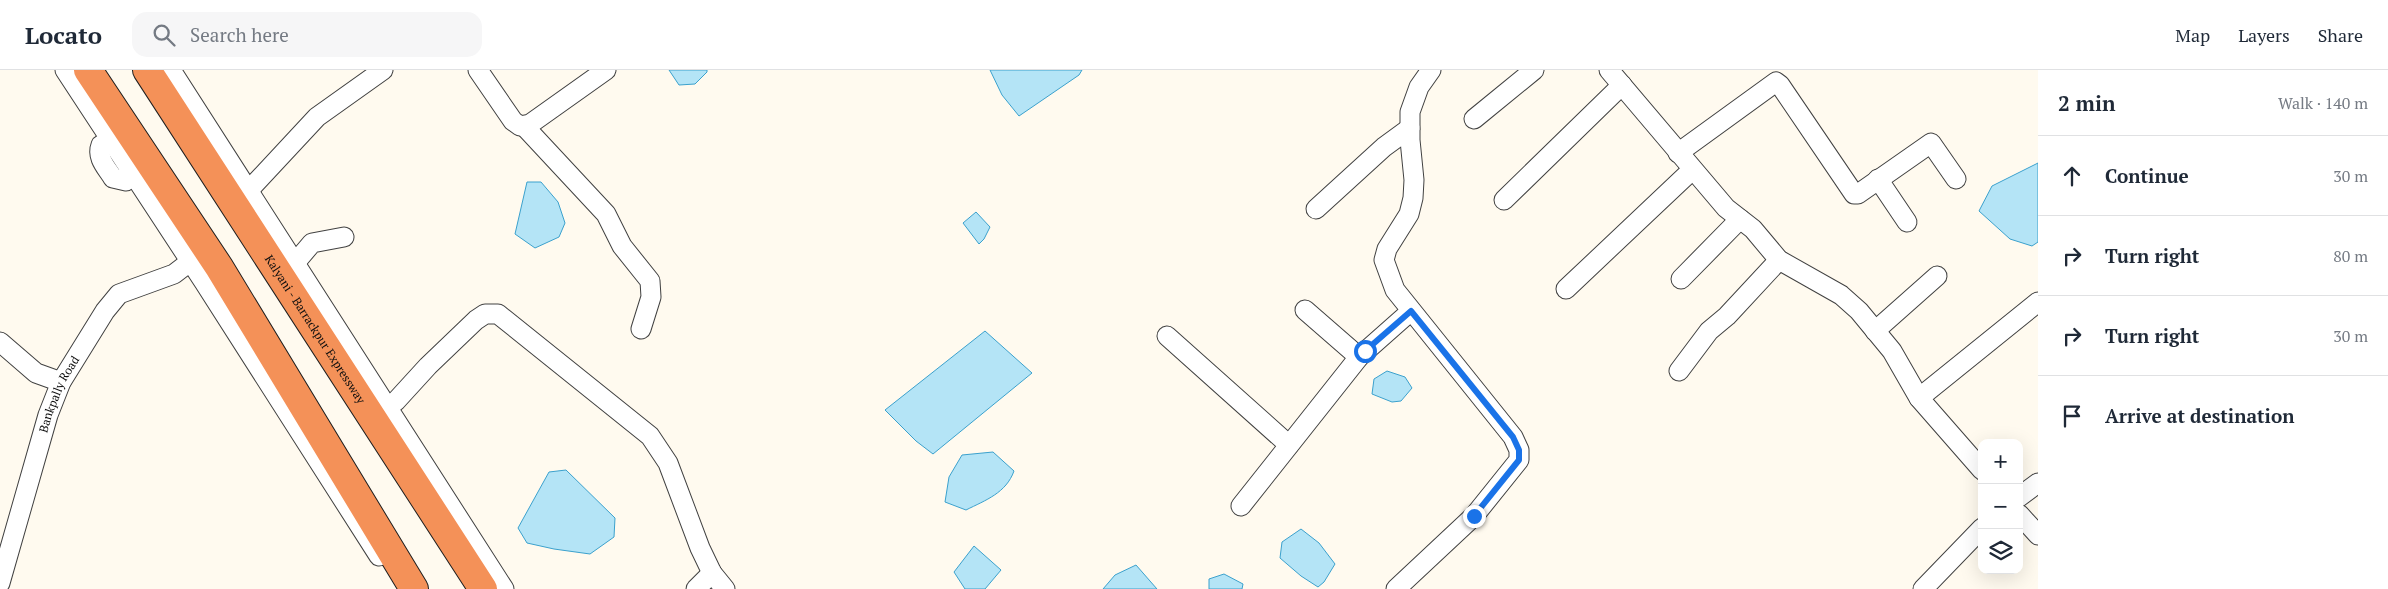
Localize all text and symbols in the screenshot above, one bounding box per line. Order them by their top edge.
search box [132,12,482,57]
text: Locato [25,19,102,51]
icon: search [150,21,178,49]
text: Search here [190,22,289,47]
text: Map [2175,23,2210,47]
text: Layers [2238,23,2290,47]
text: Share [2318,23,2363,47]
text: 2 min [2058,89,2115,117]
text: Walk · 140 m [2278,92,2368,114]
icon: ahead [2058,162,2086,190]
text: Continue [2105,163,2189,188]
text: 30 m [2333,165,2368,187]
icon: right [2058,242,2086,270]
text: Turn right [2105,243,2199,268]
text: 80 m [2333,245,2368,267]
street label: Kalyani - Barrackpur Expressway [262,252,369,407]
icon: right [2058,322,2086,350]
text: Turn right [2105,323,2199,348]
text: 30 m [2333,325,2368,347]
route start [1354,340,1377,363]
street label: Bankpally Road [35,353,82,434]
icon: arrive [2058,402,2086,430]
text: Arrive at destination [2105,403,2294,428]
map controls [1978,439,2023,574]
button: + [1978,439,2023,484]
button: − [1978,484,2023,529]
route end [1463,505,1486,528]
button: layers [1978,529,2023,574]

